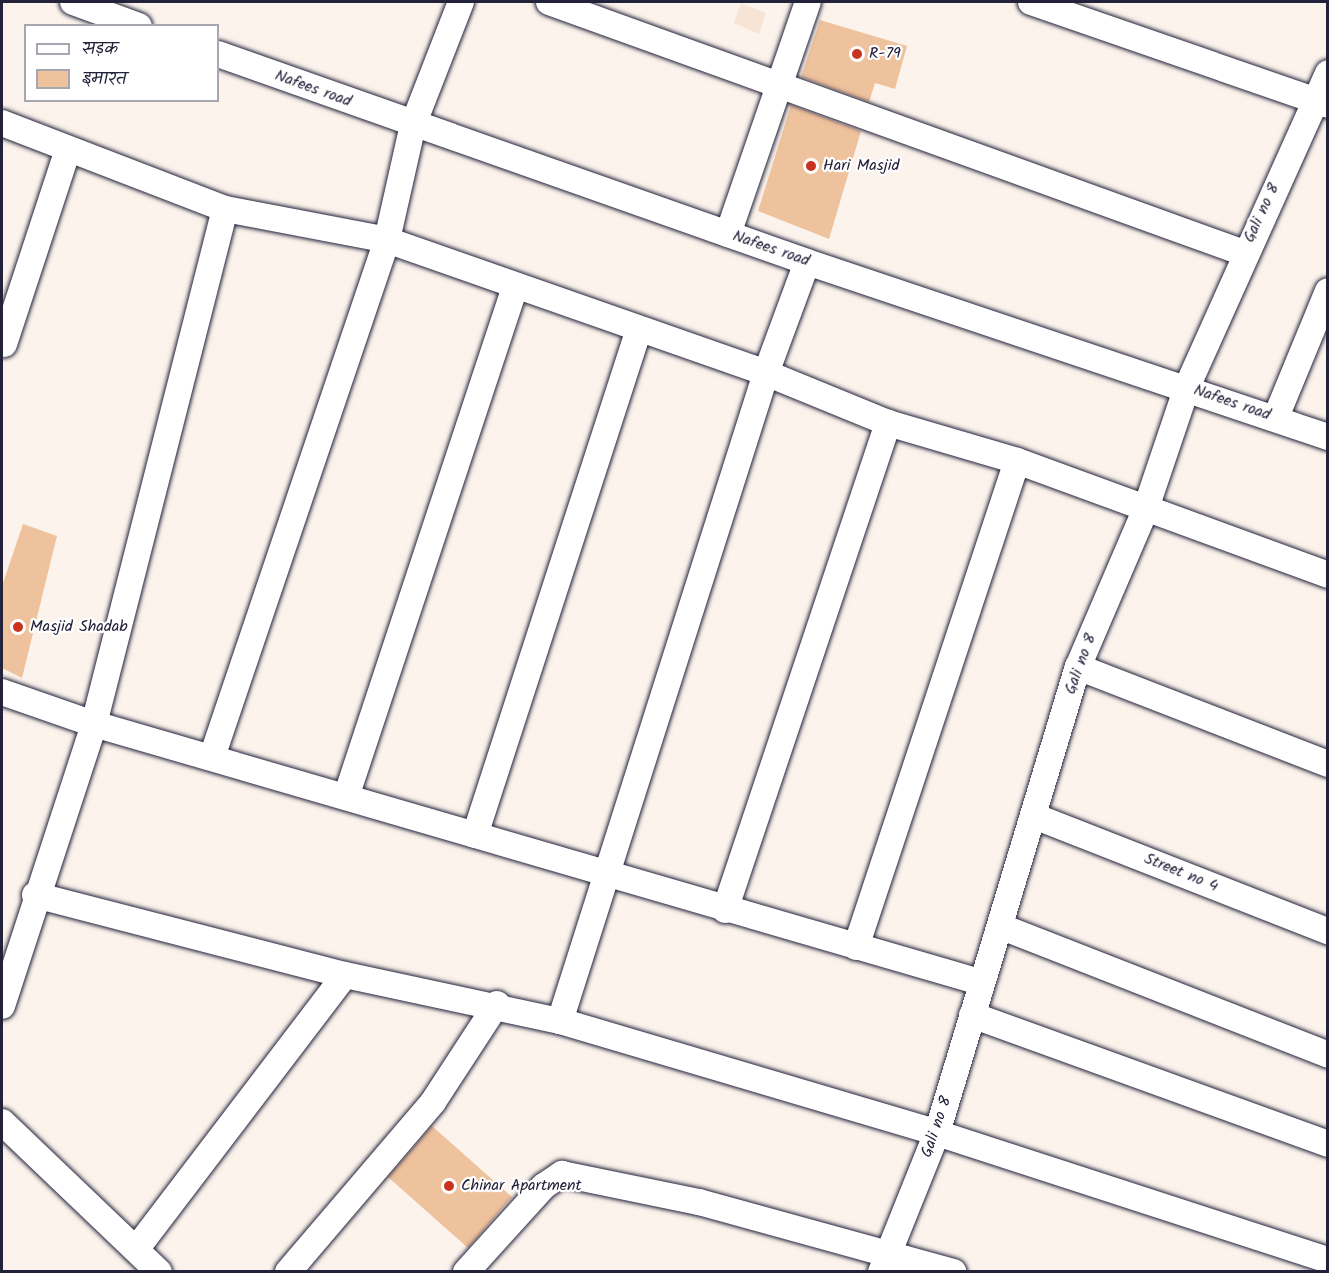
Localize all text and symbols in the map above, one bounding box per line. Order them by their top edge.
legend [24,24,219,102]
text: सड़क [82,35,118,64]
place label: R-79 [869,44,901,64]
marker: R-79 [850,47,864,61]
text: इमारत [82,65,126,94]
street label: Nafees road [272,66,354,112]
place label: Hari Masjid [823,156,900,176]
marker: Hari Masjid [804,159,818,173]
street label: Gali no 8 [1240,180,1284,246]
street label: Nafees road [730,227,812,271]
street label: Nafees road [1191,381,1273,425]
place label: Masjid Shadab [30,617,128,637]
marker: Masjid Shadab [11,620,25,634]
street label: Gali no 8 [1061,631,1101,697]
street label: Street no 4 [1141,849,1221,897]
street label: Gali no 8 [918,1094,956,1160]
place label: Chinar Apartment [461,1176,582,1196]
marker: Chinar Apartment [442,1179,456,1193]

